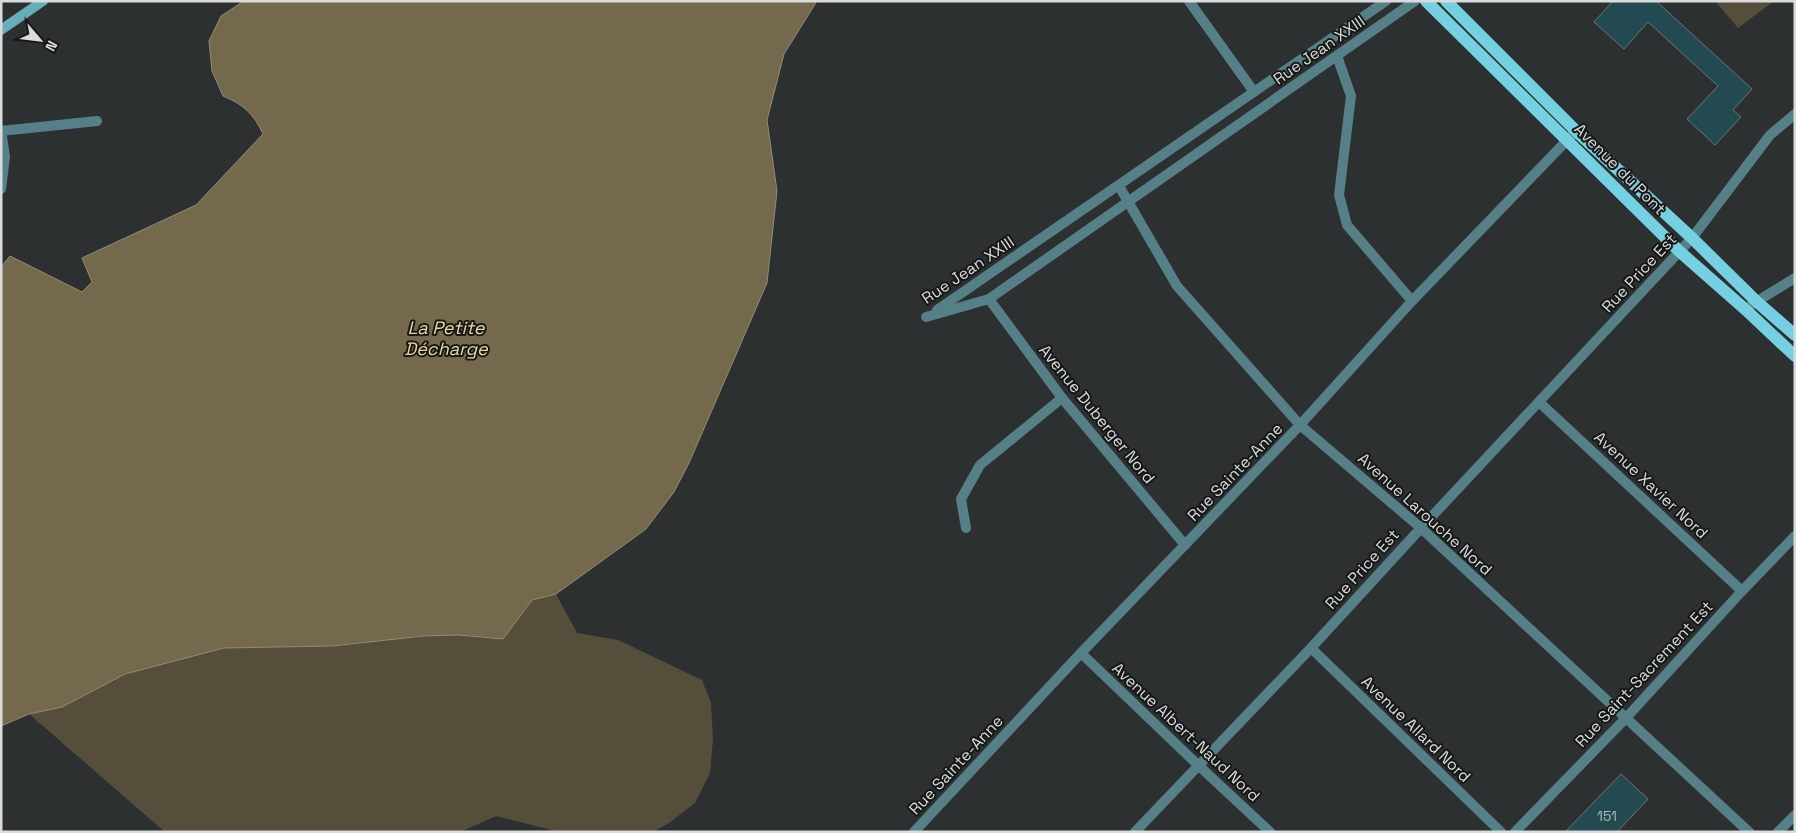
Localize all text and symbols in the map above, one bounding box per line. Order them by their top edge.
street label: Rue Jean XXIII [1269,11,1369,89]
north arrow [15,15,65,65]
text: N [41,38,62,54]
street label: Avenue du Pont [1570,119,1670,219]
street label: Rue Price Est [1597,229,1681,317]
street label: Rue Jean XXIII [918,231,1018,309]
water label: La Petite Décharge [404,316,489,360]
street label: Avenue Duberger Nord [1034,340,1160,488]
street label: Rue Sainte-Anne [1183,418,1287,526]
street label: Avenue Xavier Nord [1590,427,1712,543]
street label: Avenue Larouche Nord [1354,448,1496,580]
street label: Rue Price Est [1320,525,1404,613]
street label: Rue Saint-Sacrement Est [1571,596,1717,752]
street label: Avenue Albert-Naud Nord [1108,658,1264,806]
street label: Avenue Allard Nord [1357,671,1475,787]
street label: Rue Sainte-Anne [904,711,1008,819]
house number: 151 [1597,807,1617,825]

